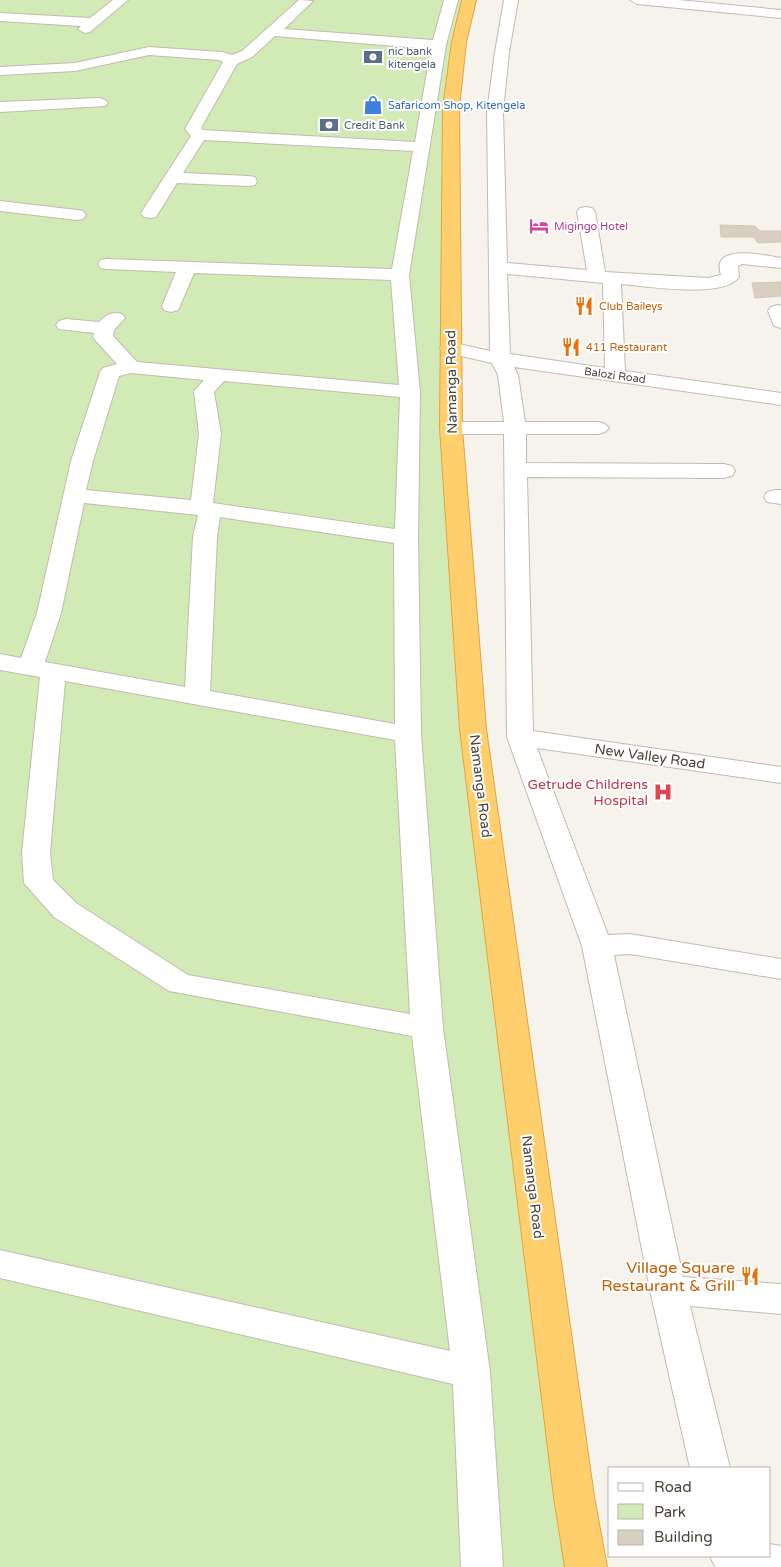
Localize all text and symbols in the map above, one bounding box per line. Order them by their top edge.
place label: nic bank kitengela [388,45,436,71]
bank icon: nic bank kitengela [362,46,384,68]
shop icon: Safaricom Shop, Kitengela [362,94,384,116]
place label: Safaricom Shop, Kitengela [388,99,525,112]
bank icon: Credit Bank [318,114,340,136]
place label: Credit Bank [344,119,405,132]
hotel icon: Migingo Hotel [528,215,550,237]
place label: Migingo Hotel [554,220,628,233]
restaurant icon: Club Baileys [573,295,595,317]
place label: Club Baileys [599,300,663,313]
street label: Namanga Road [442,330,461,434]
restaurant icon: 411 Restaurant [560,336,582,358]
place label: 411 Restaurant [586,341,667,354]
street label: Balozi Road [583,365,647,386]
street label: Namanga Road [466,733,495,839]
street label: New Valley Road [593,740,706,773]
place label: Getrude Childrens Hospital [527,776,648,809]
hospital icon: Getrude Childrens Hospital [652,781,674,803]
street label: Namanga Road [518,1134,547,1240]
place label: Village Square Restaurant & Grill [601,1258,735,1296]
restaurant icon: Village Square Restaurant & Grill [739,1265,761,1287]
legend [608,1467,771,1557]
text: Road [654,1478,692,1496]
text: Park [654,1503,686,1521]
text: Building [654,1528,713,1546]

